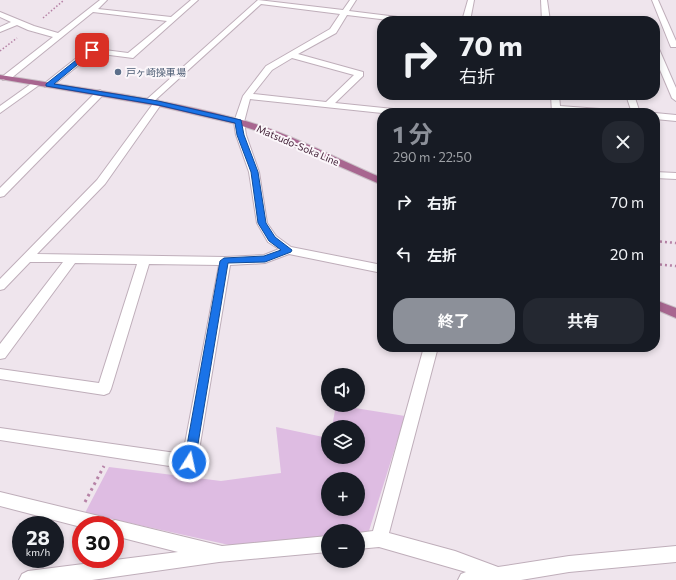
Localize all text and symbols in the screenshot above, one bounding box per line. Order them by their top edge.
text: 70 m [459,28,523,62]
icon: right [393,32,445,84]
pin [75,33,109,67]
icon: arrive [81,39,103,61]
text: 右折 [459,65,495,87]
place label: 戸ヶ崎操車場 [126,66,186,78]
marker: 戸ヶ崎操車場 [113,67,123,77]
text: 1 分 [393,119,432,148]
button: close [602,121,644,163]
street label: Matsudo-Soka Line [255,122,341,168]
text: 290 m · 22:50 [393,149,472,165]
icon: right [393,191,415,213]
text: 70 m [610,193,644,211]
text: 右折 [427,194,457,212]
icon: left [393,243,415,265]
text: 20 m [610,245,644,263]
text: 左折 [427,246,457,264]
button: 終了 [393,298,515,344]
button: 共有 [523,298,644,344]
map controls [321,368,365,568]
button: sound [321,368,365,412]
button: layers [321,420,365,464]
position arrow [168,441,210,483]
button: + [321,472,365,516]
speed limit sign: 30 [72,516,124,568]
button: − [321,524,365,568]
text: 28 [26,525,50,549]
text: km/h [26,546,50,558]

